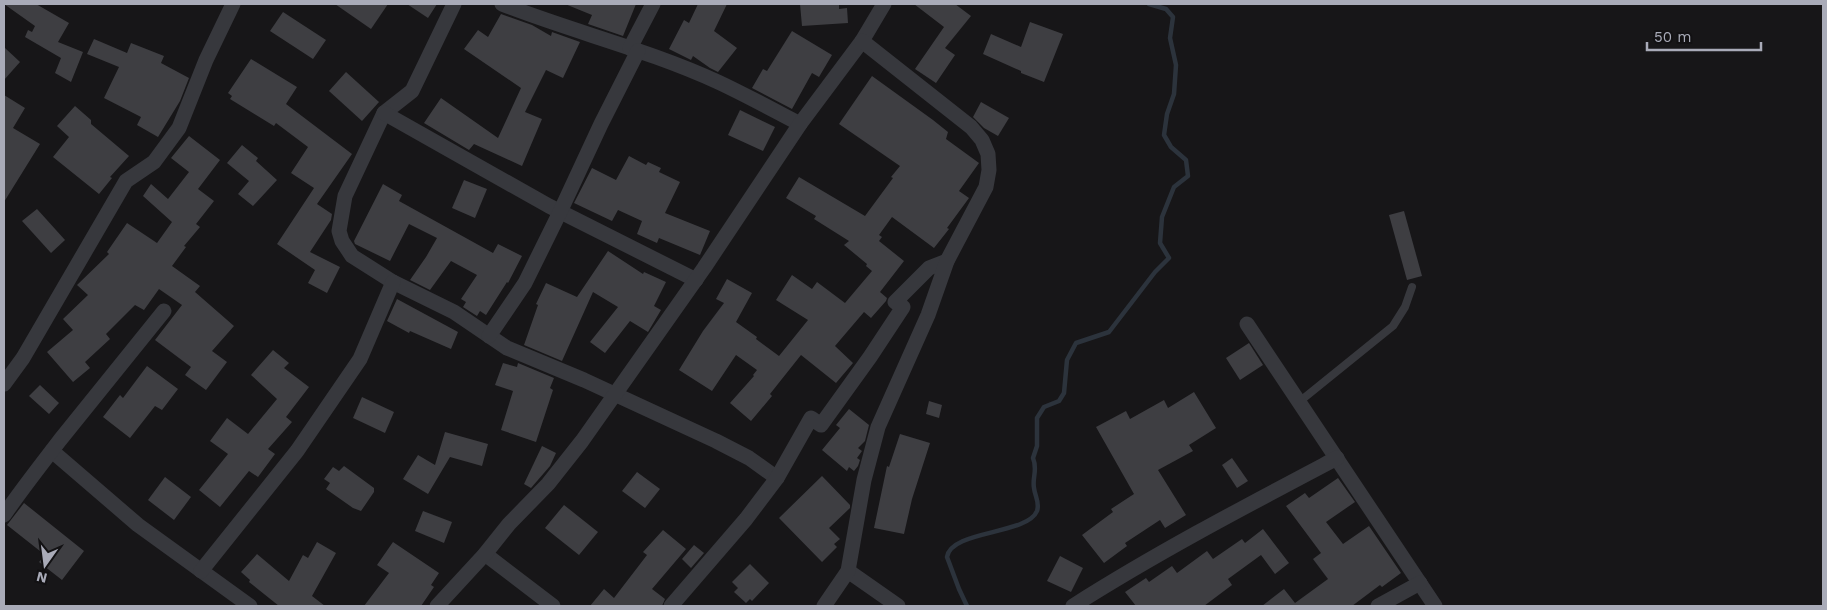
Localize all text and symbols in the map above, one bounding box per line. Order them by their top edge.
scale bar [1647,20,1761,52]
text: 50 m [1654,28,1691,46]
north arrow [20,540,70,590]
text: N [35,569,49,587]

